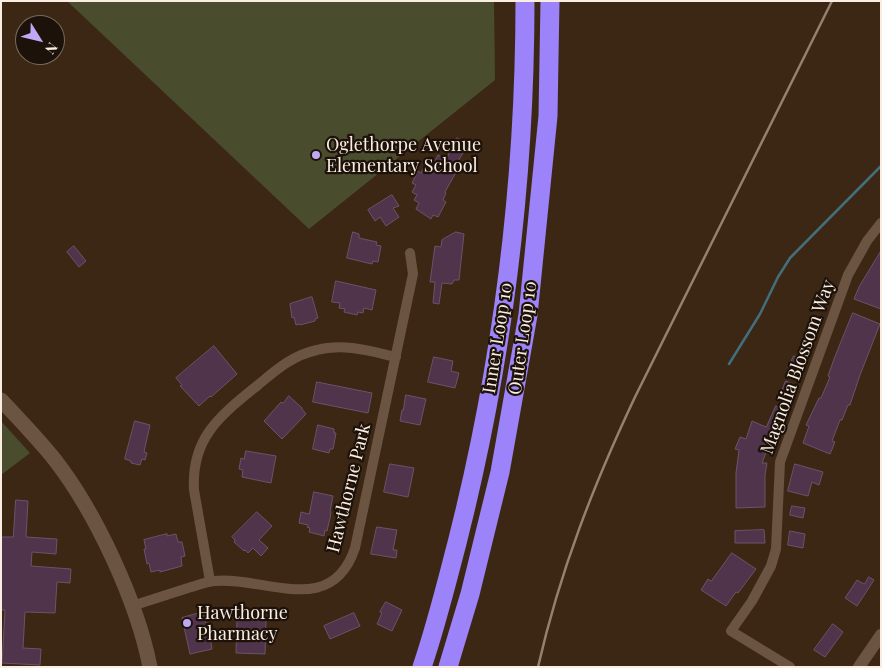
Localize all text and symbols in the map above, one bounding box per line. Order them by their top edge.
north arrow [15,15,65,65]
text: N [41,39,62,58]
place label: Oglethorpe Avenue Elementary School [326,134,481,176]
marker: Oglethorpe Avenue Elementary School [310,149,322,161]
street label: Magnolia Blossom Way [756,277,840,457]
street label: Outer Loop 10 [504,280,542,396]
street label: Inner Loop 10 [479,281,517,395]
street label: Hawthorne Park [323,421,375,555]
place label: Hawthorne Pharmacy [197,602,288,644]
marker: Hawthorne Pharmacy [181,617,193,629]

